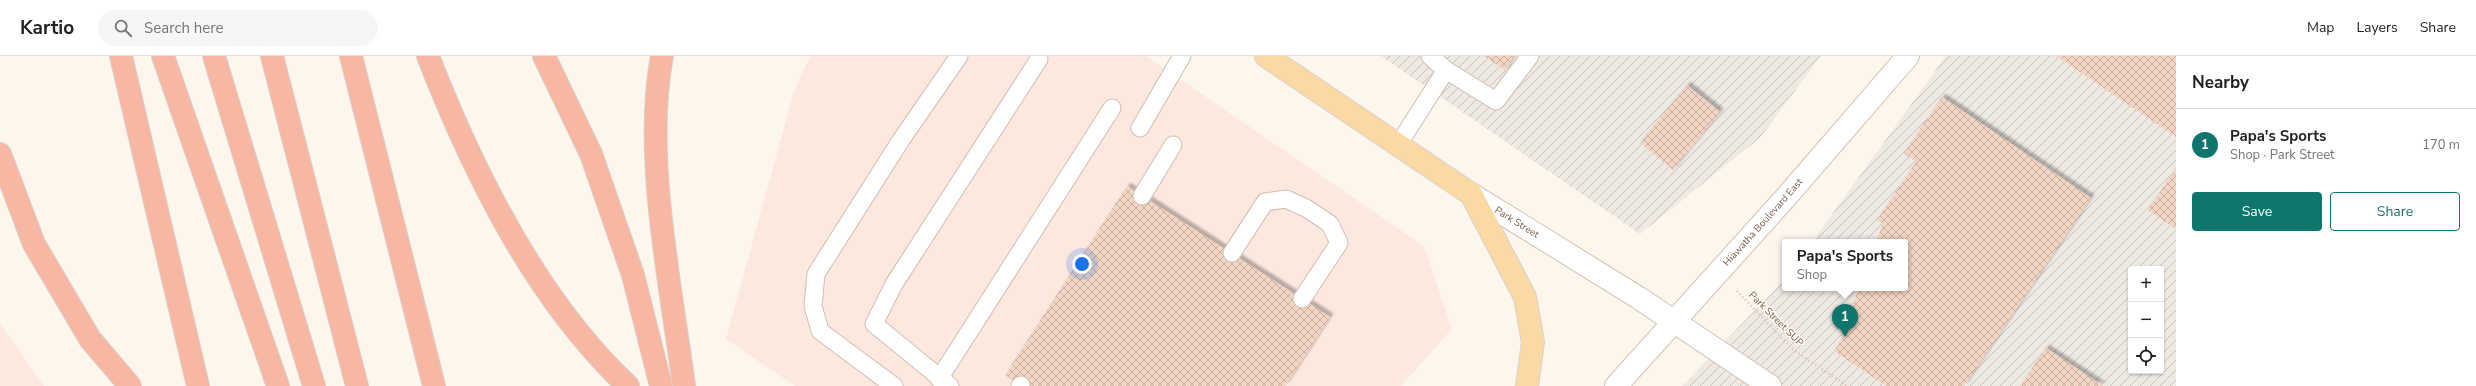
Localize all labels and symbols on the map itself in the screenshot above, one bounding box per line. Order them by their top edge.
street label: Hiawatha Boulevard East [1720,175,1807,269]
street label: Park Street [1492,203,1542,242]
your location [1072,254,1092,274]
street label: Park Street SUP [1746,289,1807,350]
pin: 1 [1832,304,1858,337]

